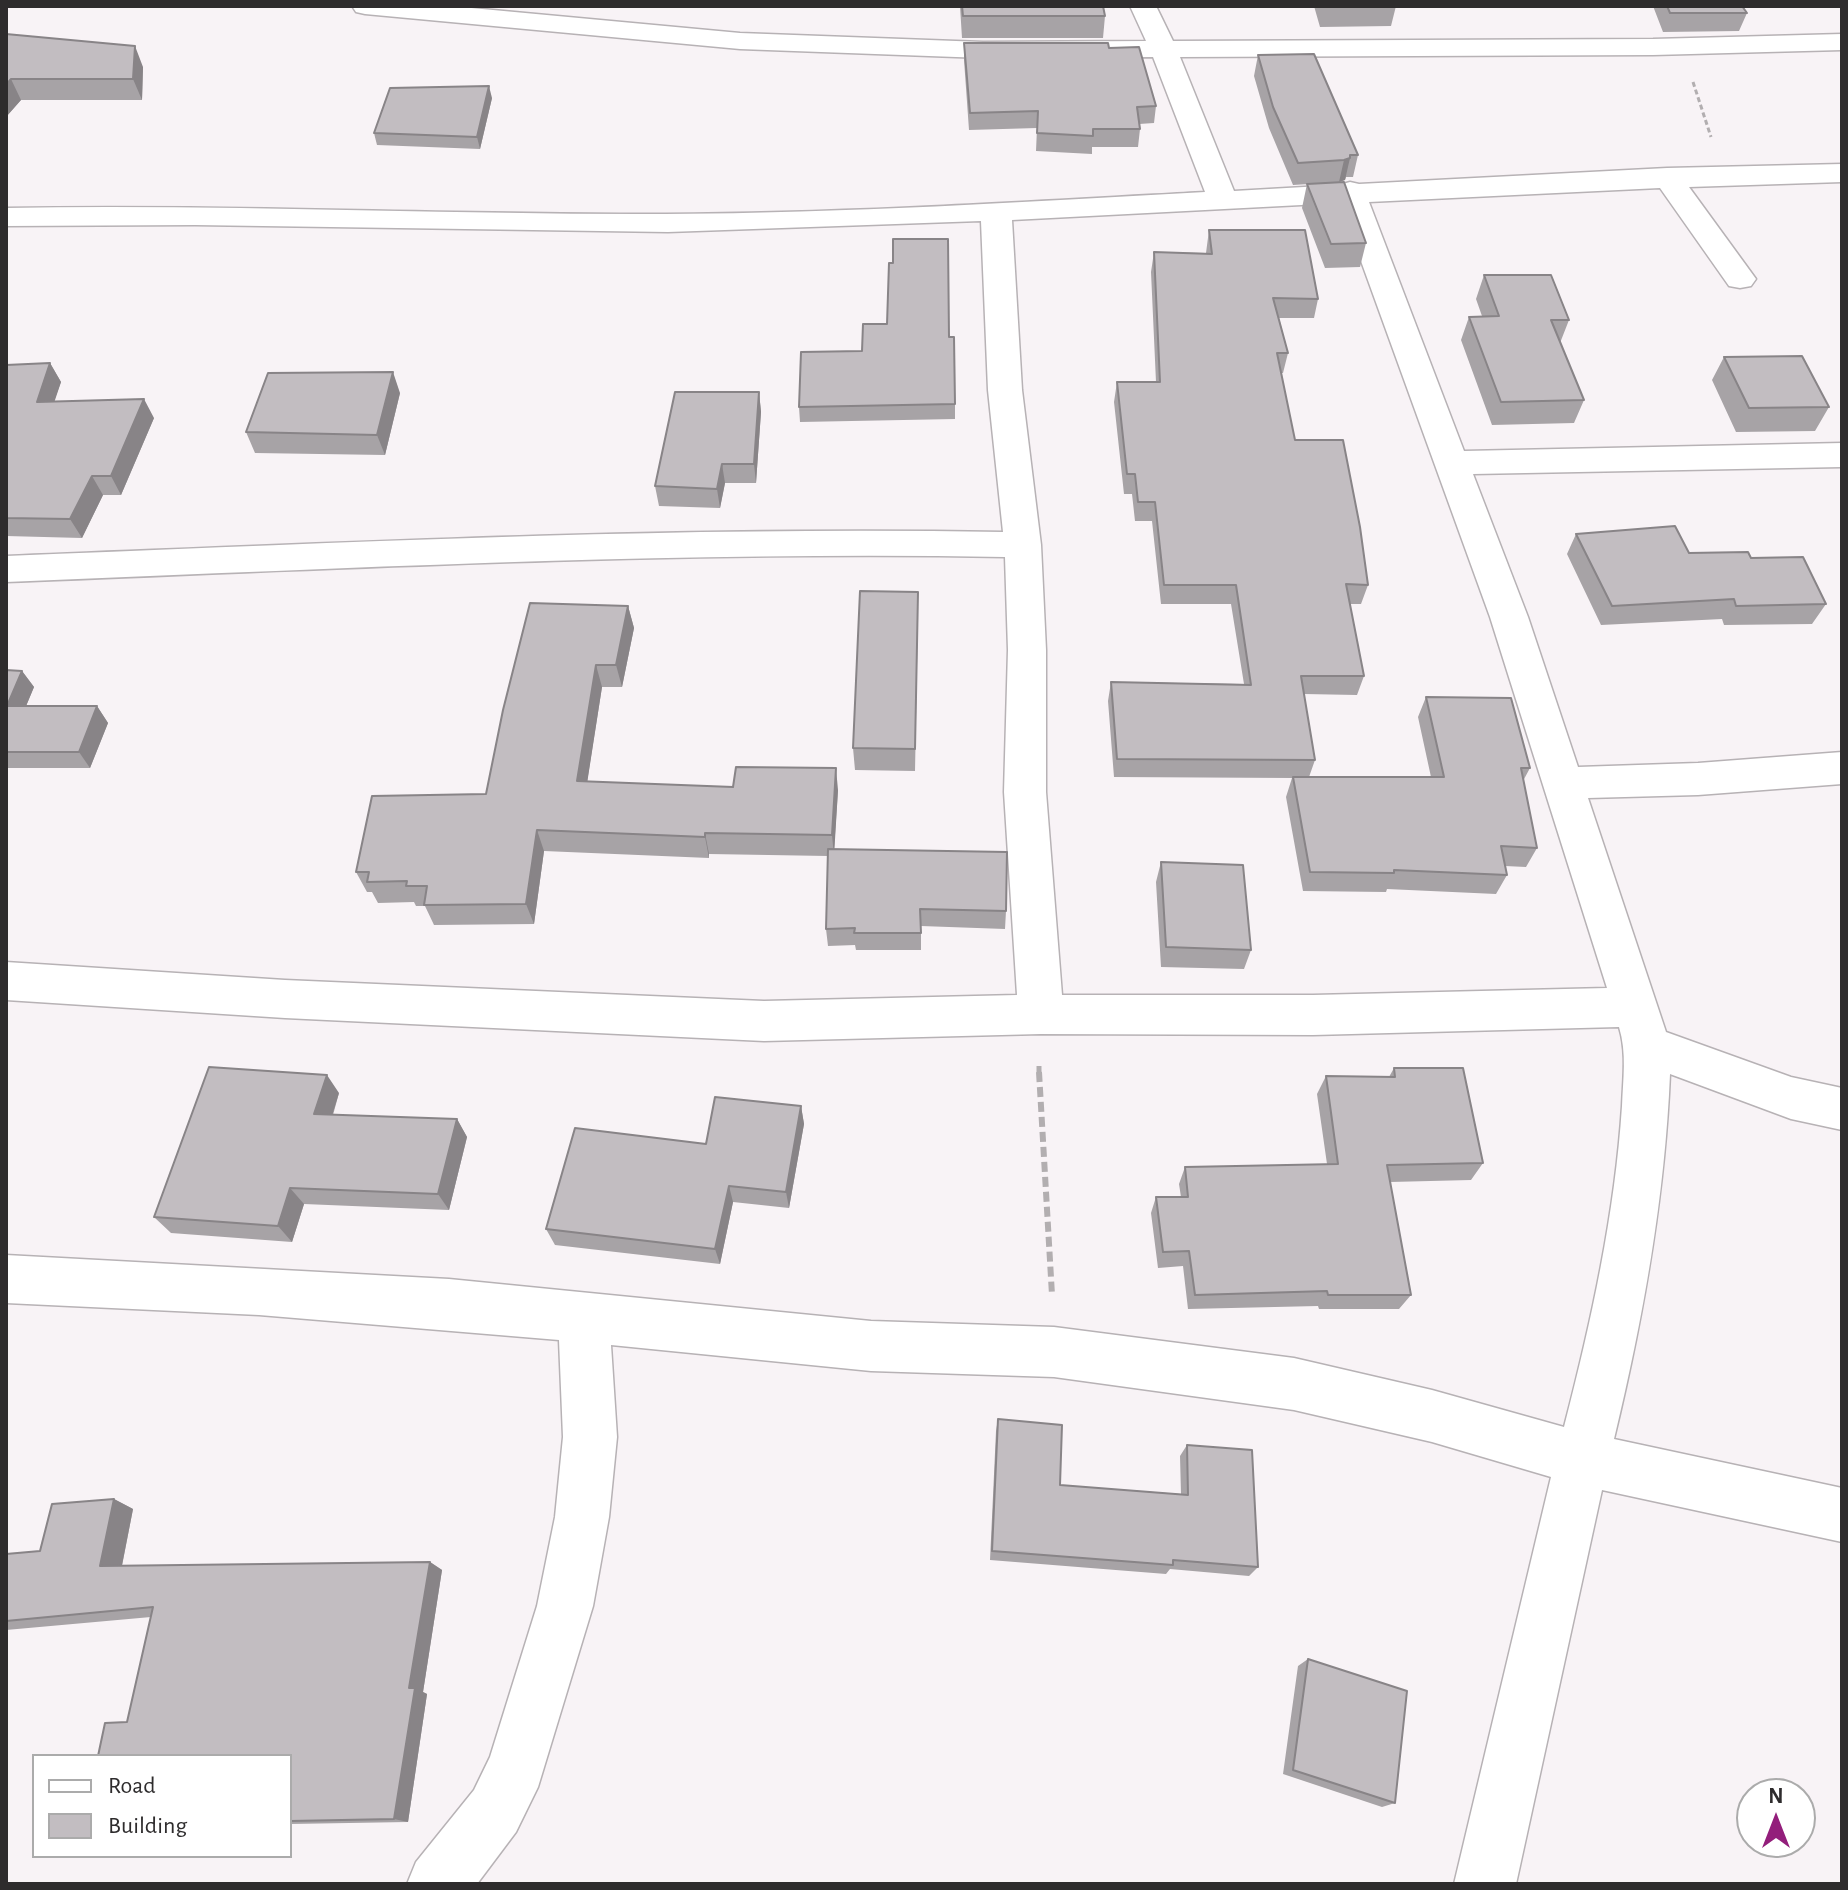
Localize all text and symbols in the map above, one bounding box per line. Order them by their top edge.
legend [32,1754,292,1858]
text: Road [108,1774,156,1798]
north arrow [1736,1778,1816,1858]
text: N [1768,1785,1784,1807]
text: Building [108,1814,187,1838]

